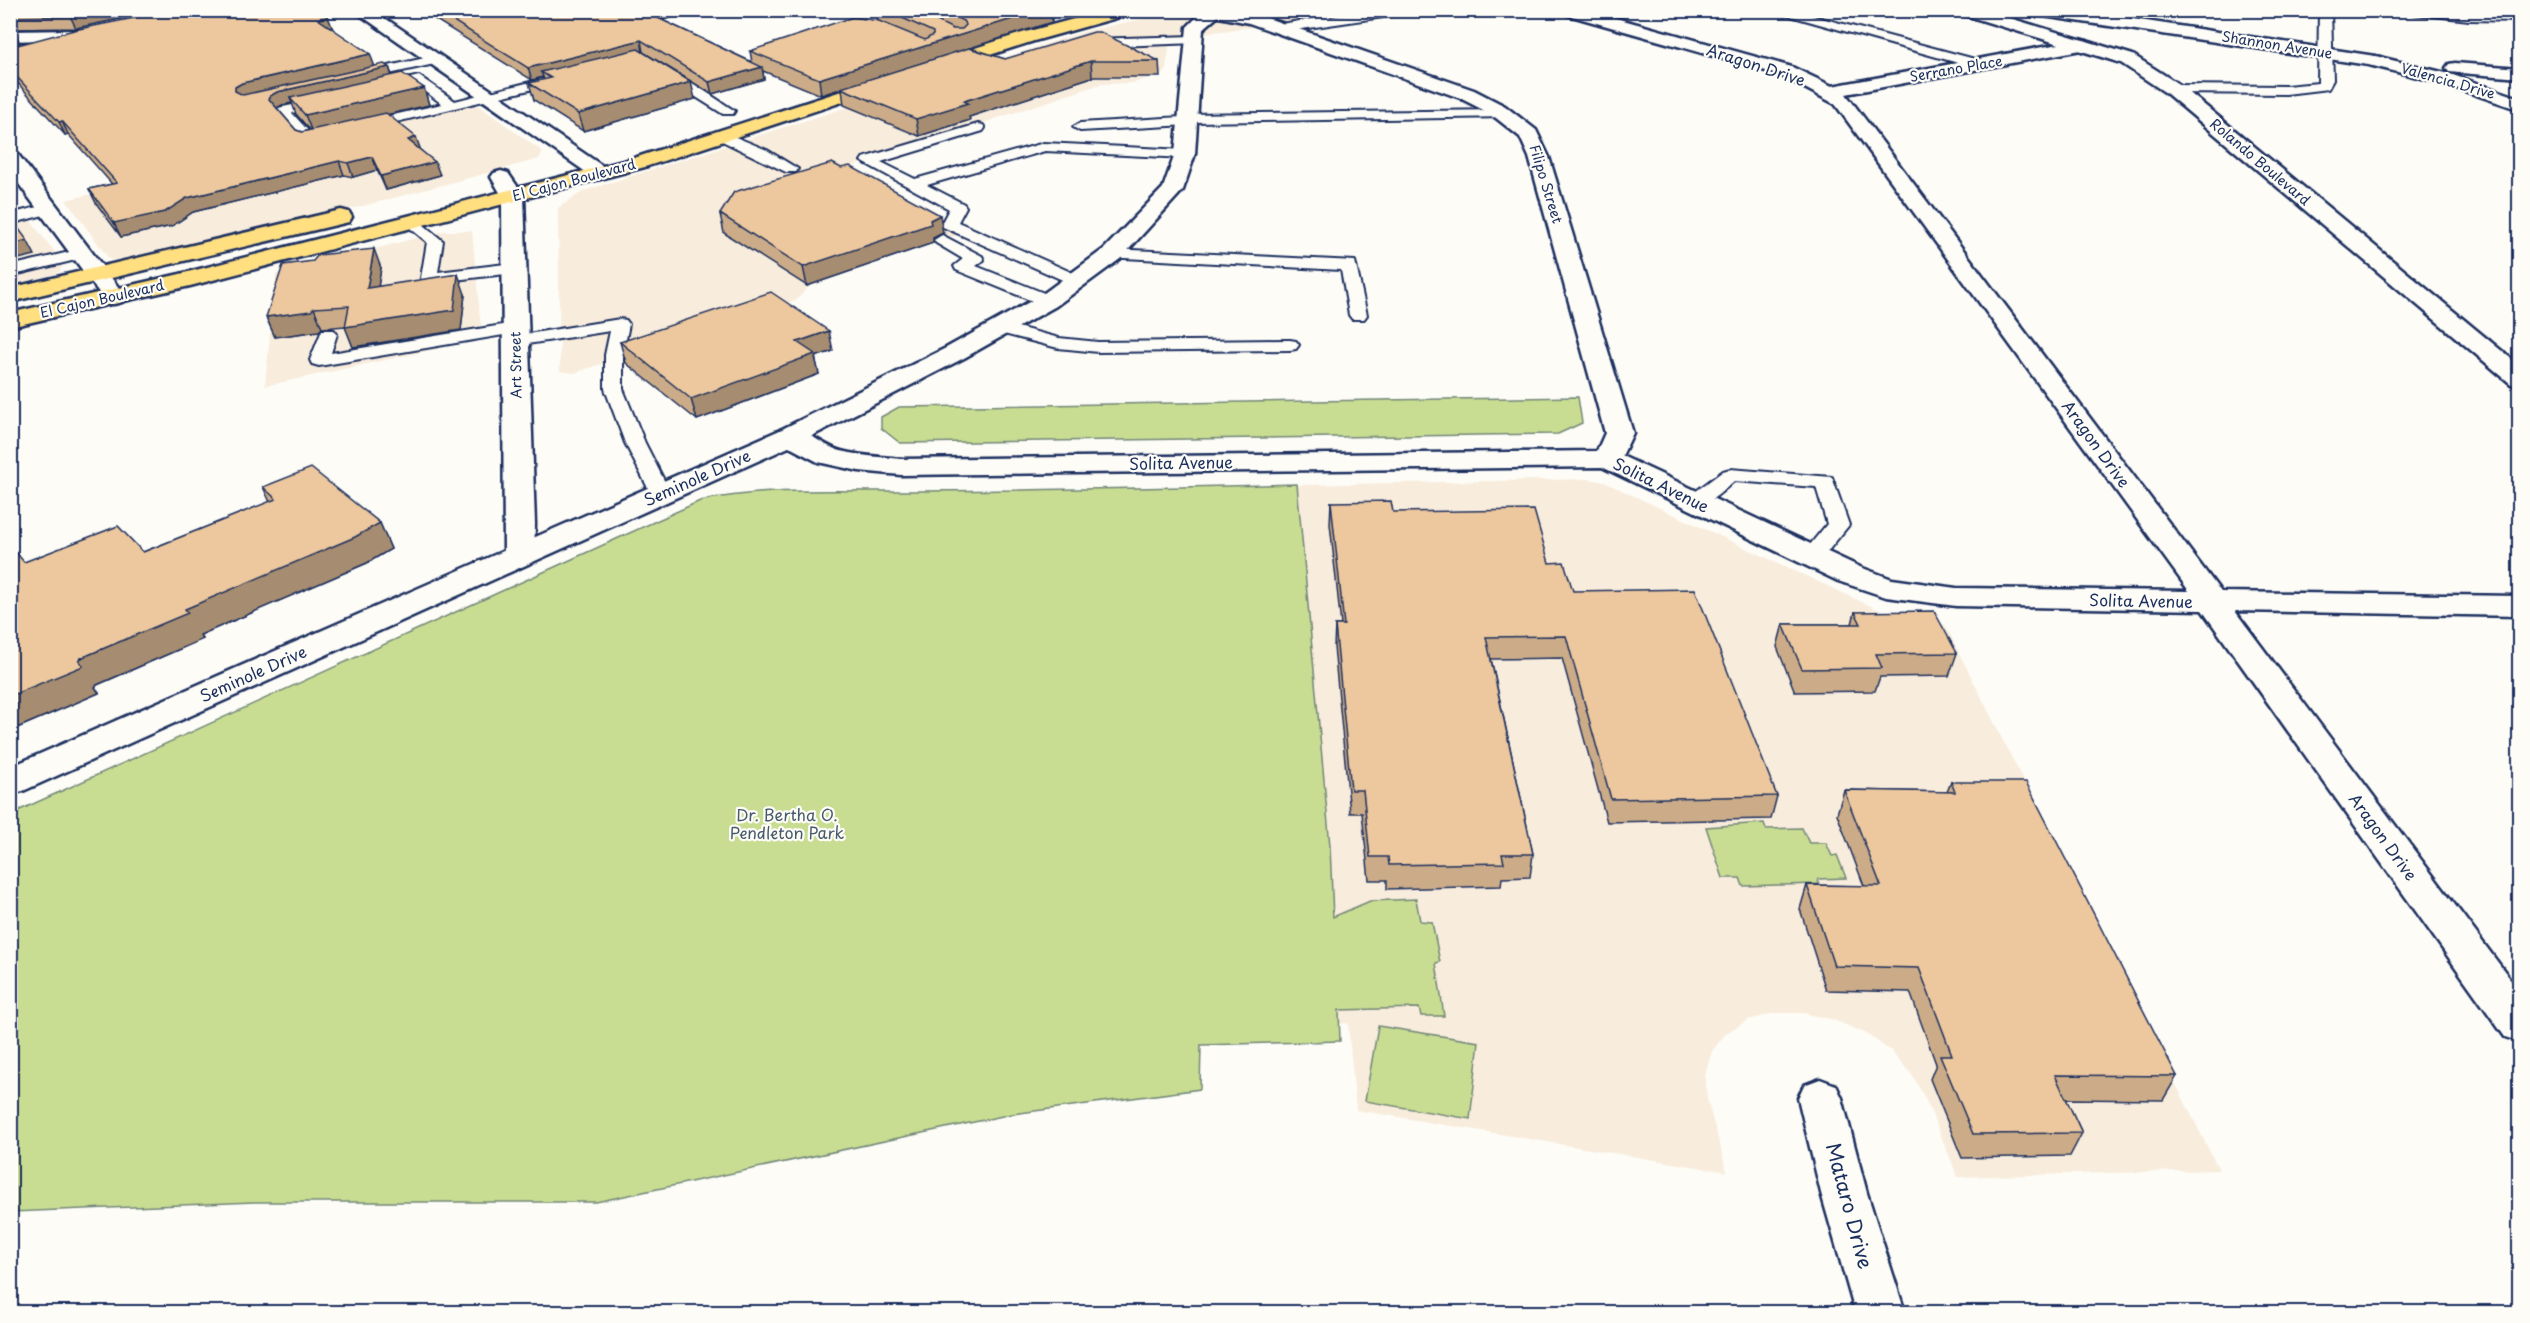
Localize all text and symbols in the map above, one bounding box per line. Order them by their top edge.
street label: Shannon Avenue [2220,25,2334,64]
street label: Aragon Drive [1704,37,1809,91]
street label: Serrano Place [1908,50,2004,87]
street label: Valencia Drive [2399,57,2498,104]
street label: Rolando Boulevard [2206,113,2315,210]
street label: Filipo Street [1524,142,1569,226]
street label: El Cajon Boulevard [510,153,638,206]
street label: El Cajon Boulevard [38,274,166,323]
street label: Art Street [504,331,527,399]
street label: Aragon Drive [2057,395,2137,492]
street label: Seminole Drive [639,443,754,511]
street label: Solita Avenue [1129,449,1233,475]
street label: Solita Avenue [1610,451,1714,518]
street label: Solita Avenue [2089,587,2193,613]
street label: Seminole Drive [195,639,310,707]
street label: Aragon Drive [2344,788,2424,885]
park label: Dr. Bertha O. Pendleton Park [730,802,845,844]
street label: Mataro Drive [1819,1139,1881,1272]

